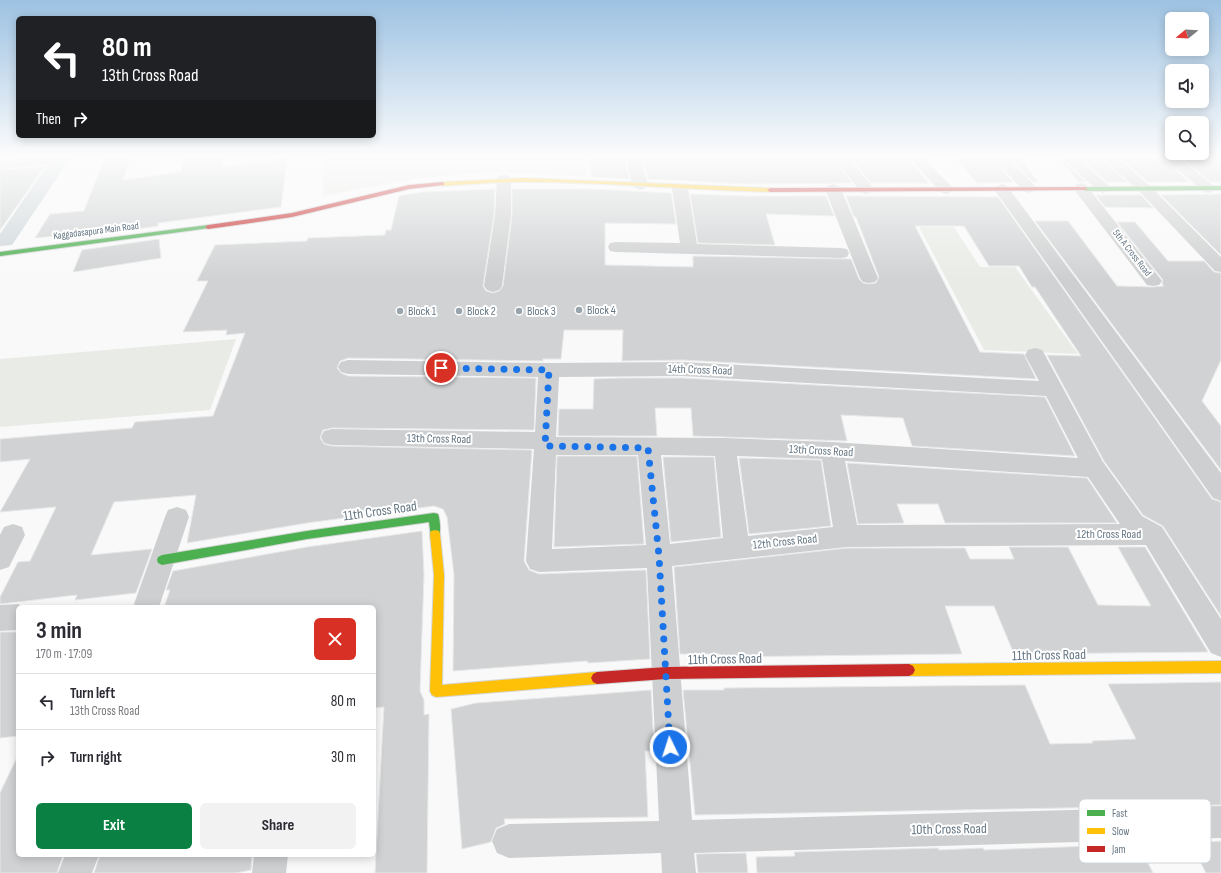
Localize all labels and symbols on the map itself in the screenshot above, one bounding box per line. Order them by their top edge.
north arrow [1165,12,1209,56]
street label: Kaggadasapura Main Road [53,220,139,242]
street label: 5th A Cross Road [1110,227,1154,279]
place label: Block 4 [587,303,616,318]
place label: Block 1 [408,304,437,319]
place label: Block 2 [467,304,496,319]
place label: Block 3 [527,304,556,319]
marker: Block 4 [574,305,584,315]
marker: Block 1 [395,306,405,316]
marker: Block 2 [454,306,464,316]
marker: Block 3 [514,306,524,316]
pin [424,351,458,385]
street label: 14th Cross Road [668,361,732,379]
street label: 13th Cross Road [407,431,471,447]
street label: 13th Cross Road [788,442,854,460]
street label: 11th Cross Road [342,497,418,525]
street label: 12th Cross Road [1077,527,1141,542]
street label: 12th Cross Road [752,531,818,553]
street label: 11th Cross Road [1012,646,1086,664]
street label: 11th Cross Road [688,650,762,668]
position arrow [649,726,691,768]
legend [1079,799,1211,863]
text: Fast [1112,807,1128,820]
street label: 10th Cross Road [911,820,987,838]
text: Slow [1112,825,1129,838]
text: Jam [1111,843,1126,856]

